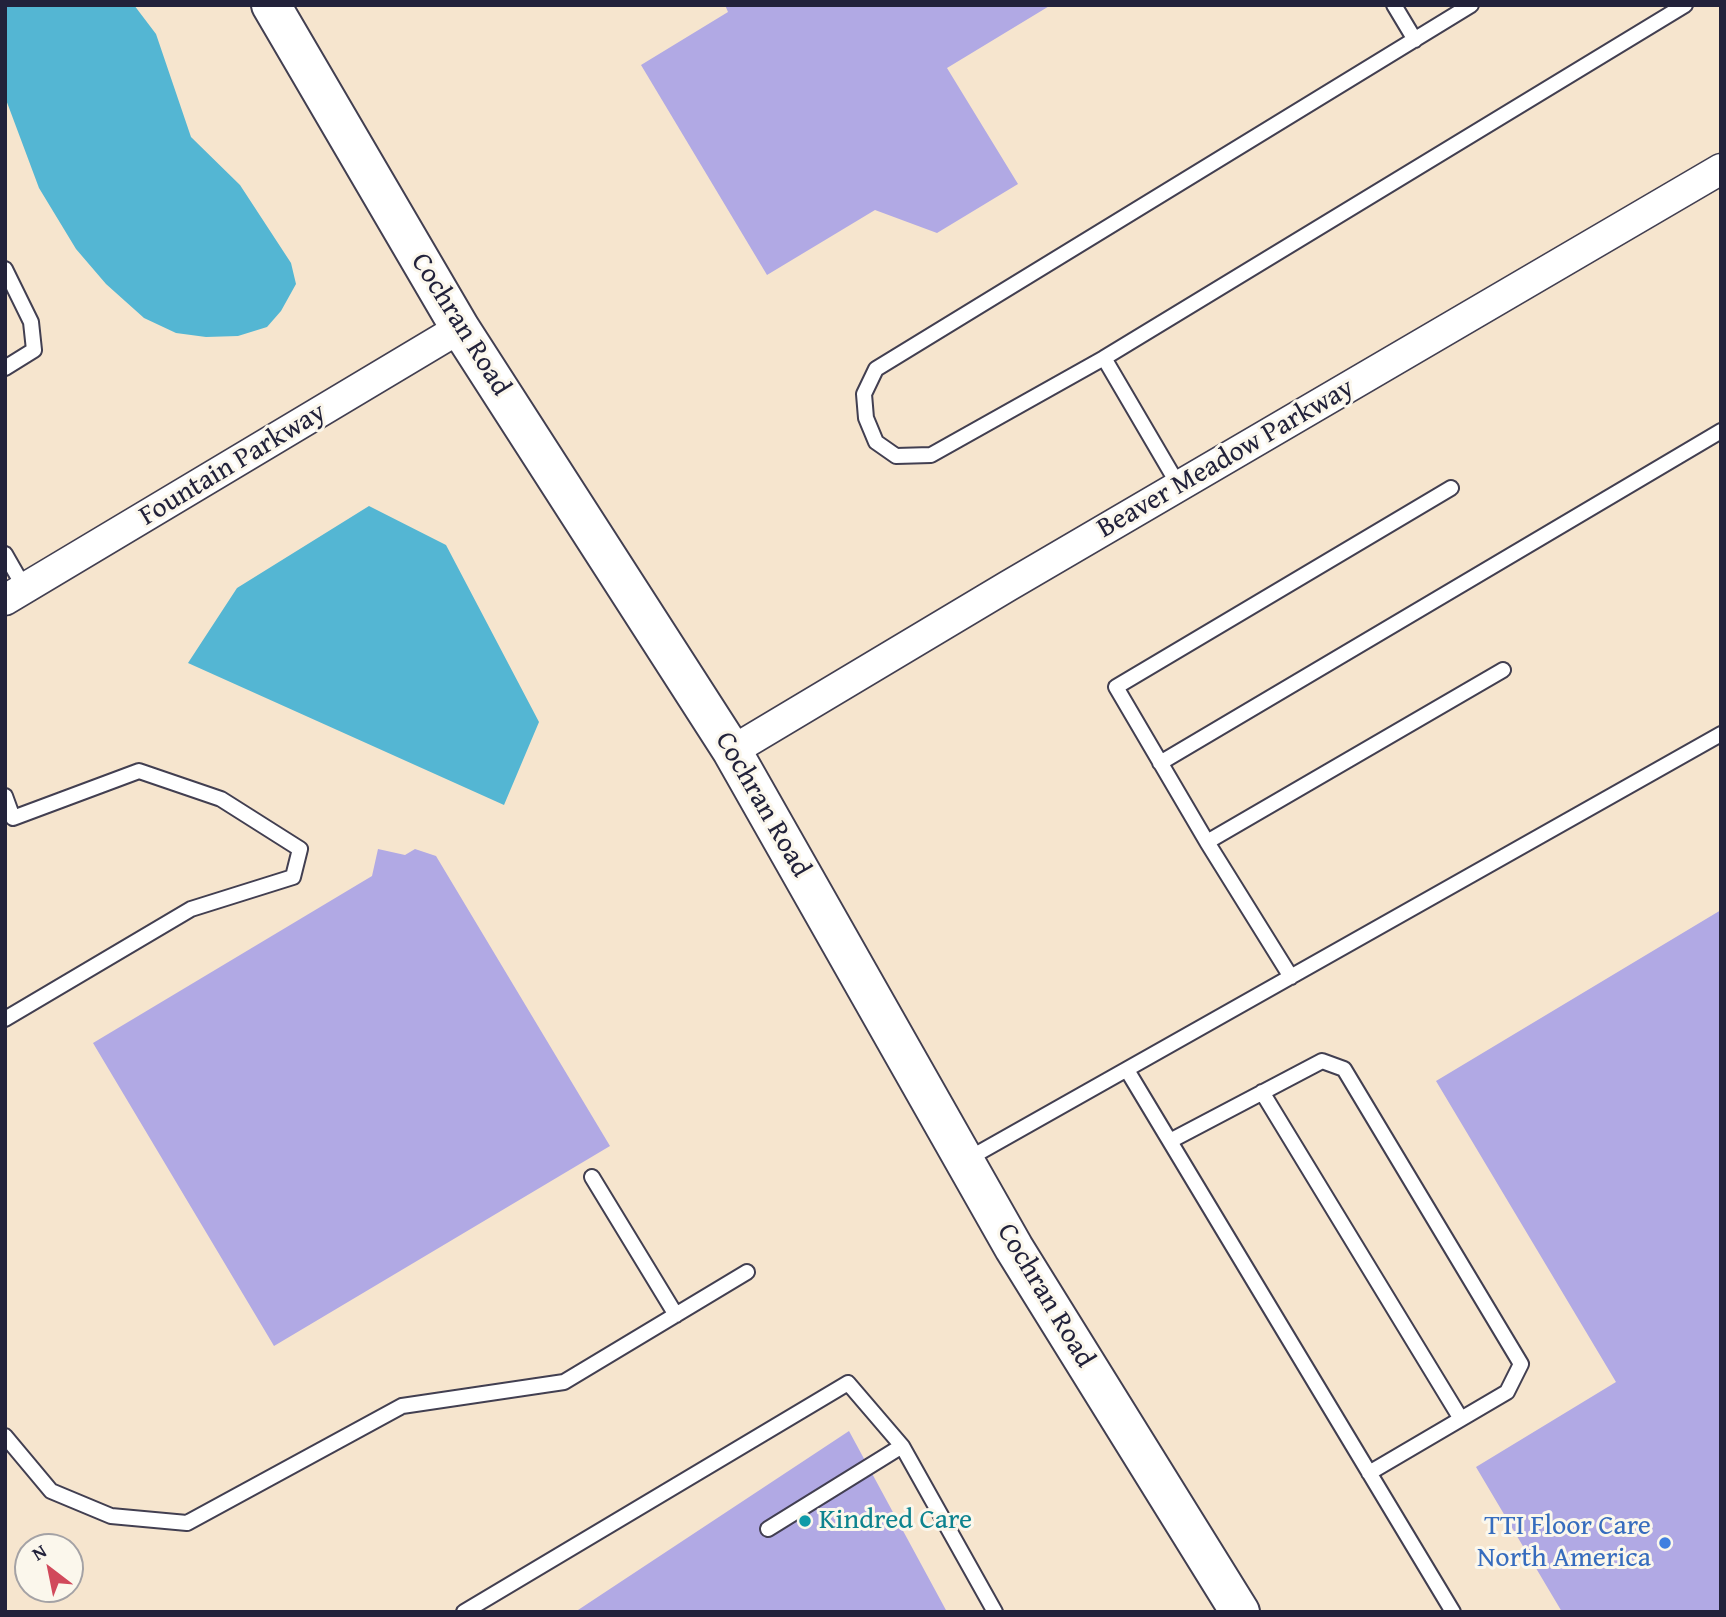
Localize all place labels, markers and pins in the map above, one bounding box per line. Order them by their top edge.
place label: Kindred Care [819,1504,972,1538]
place label: TTI Floor Care North America [1477,1510,1651,1576]
marker: Kindred Care [797,1513,813,1529]
marker: TTI Floor Care North America [1657,1535,1673,1551]

